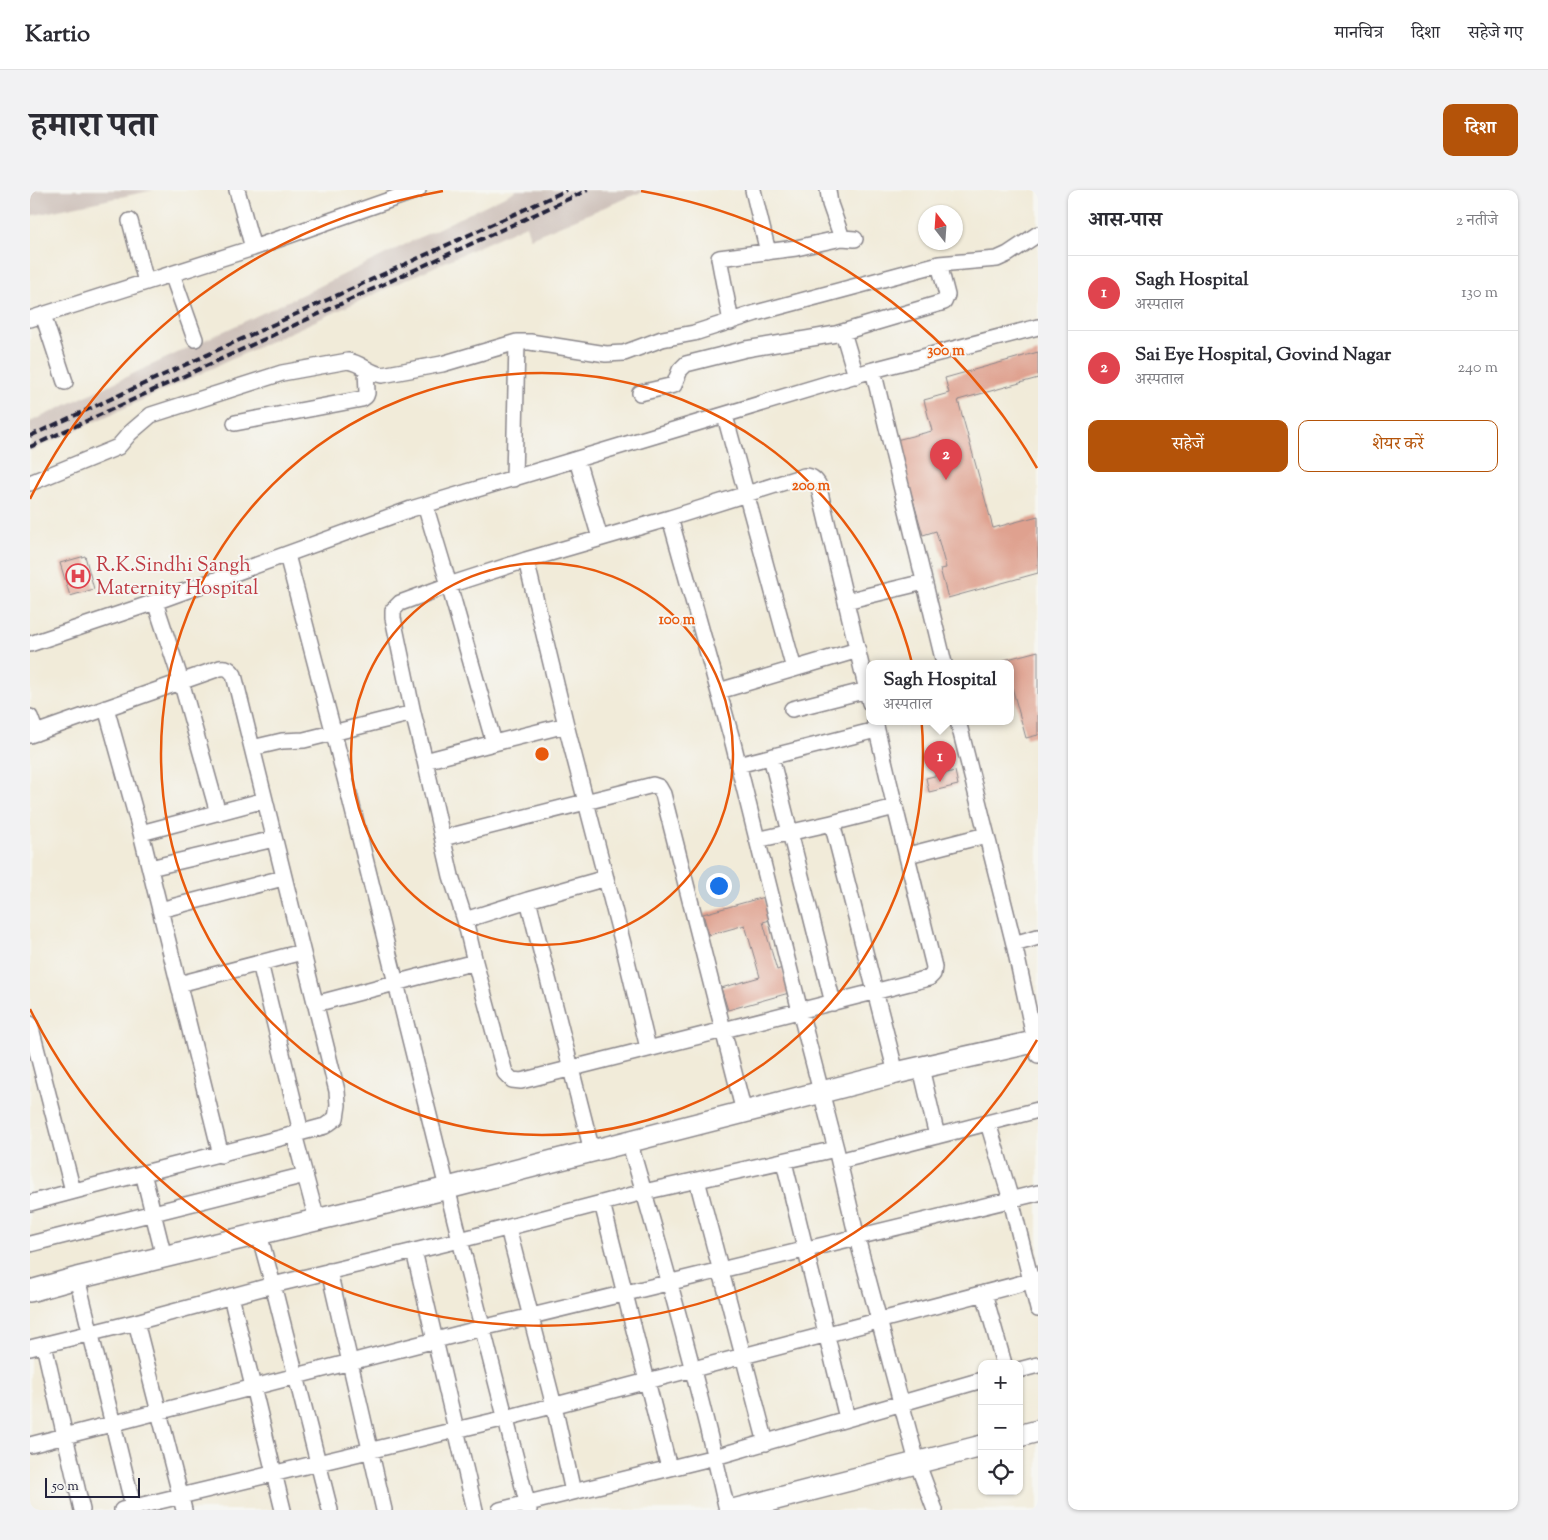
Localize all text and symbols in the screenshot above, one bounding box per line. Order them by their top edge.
text: Kartio [25,18,90,52]
text: मानचित्र [1335,21,1383,47]
text: दिशा [1411,21,1440,47]
text: सहेजे गए [1468,21,1523,47]
text: हमारा पता [30,102,157,153]
button: दिशा [1443,104,1518,156]
north arrow [918,205,963,250]
text: आस-पास [1088,206,1162,236]
text: 2 नतीजे [1456,210,1498,233]
text: Sagh Hospital [1135,267,1249,294]
text: 1 [1101,282,1107,305]
text: 130 m [1461,282,1498,305]
text: अस्पताल [1135,294,1184,317]
text: 300 m [927,341,965,362]
text: Sai Eye Hospital, Govind Nagar [1135,342,1391,369]
text: 2 [1100,357,1108,380]
text: 240 m [1457,357,1498,380]
text: अस्पताल [1135,369,1184,392]
button: सहेजें [1088,420,1288,472]
button: शेयर करें [1298,420,1498,472]
pin: 2 [930,439,962,480]
text: 200 m [792,476,831,497]
place label: R.K.Sindhi Sangh Maternity Hospital [96,552,259,604]
hospital icon: R.K.Sindhi Sangh Maternity Hospital [65,563,91,589]
text: 100 m [659,610,696,631]
popup [866,660,1014,725]
text: Sagh Hospital [883,667,997,694]
text: अस्पताल [883,694,932,717]
pin: 1 [924,741,956,782]
centre of rings [533,745,551,763]
your location [706,873,732,899]
map controls [978,1360,1023,1495]
button: + [978,1360,1023,1405]
button: − [978,1405,1023,1450]
button: locate [978,1450,1023,1495]
scale bar [45,1475,140,1498]
text: 50 m [52,1477,79,1497]

